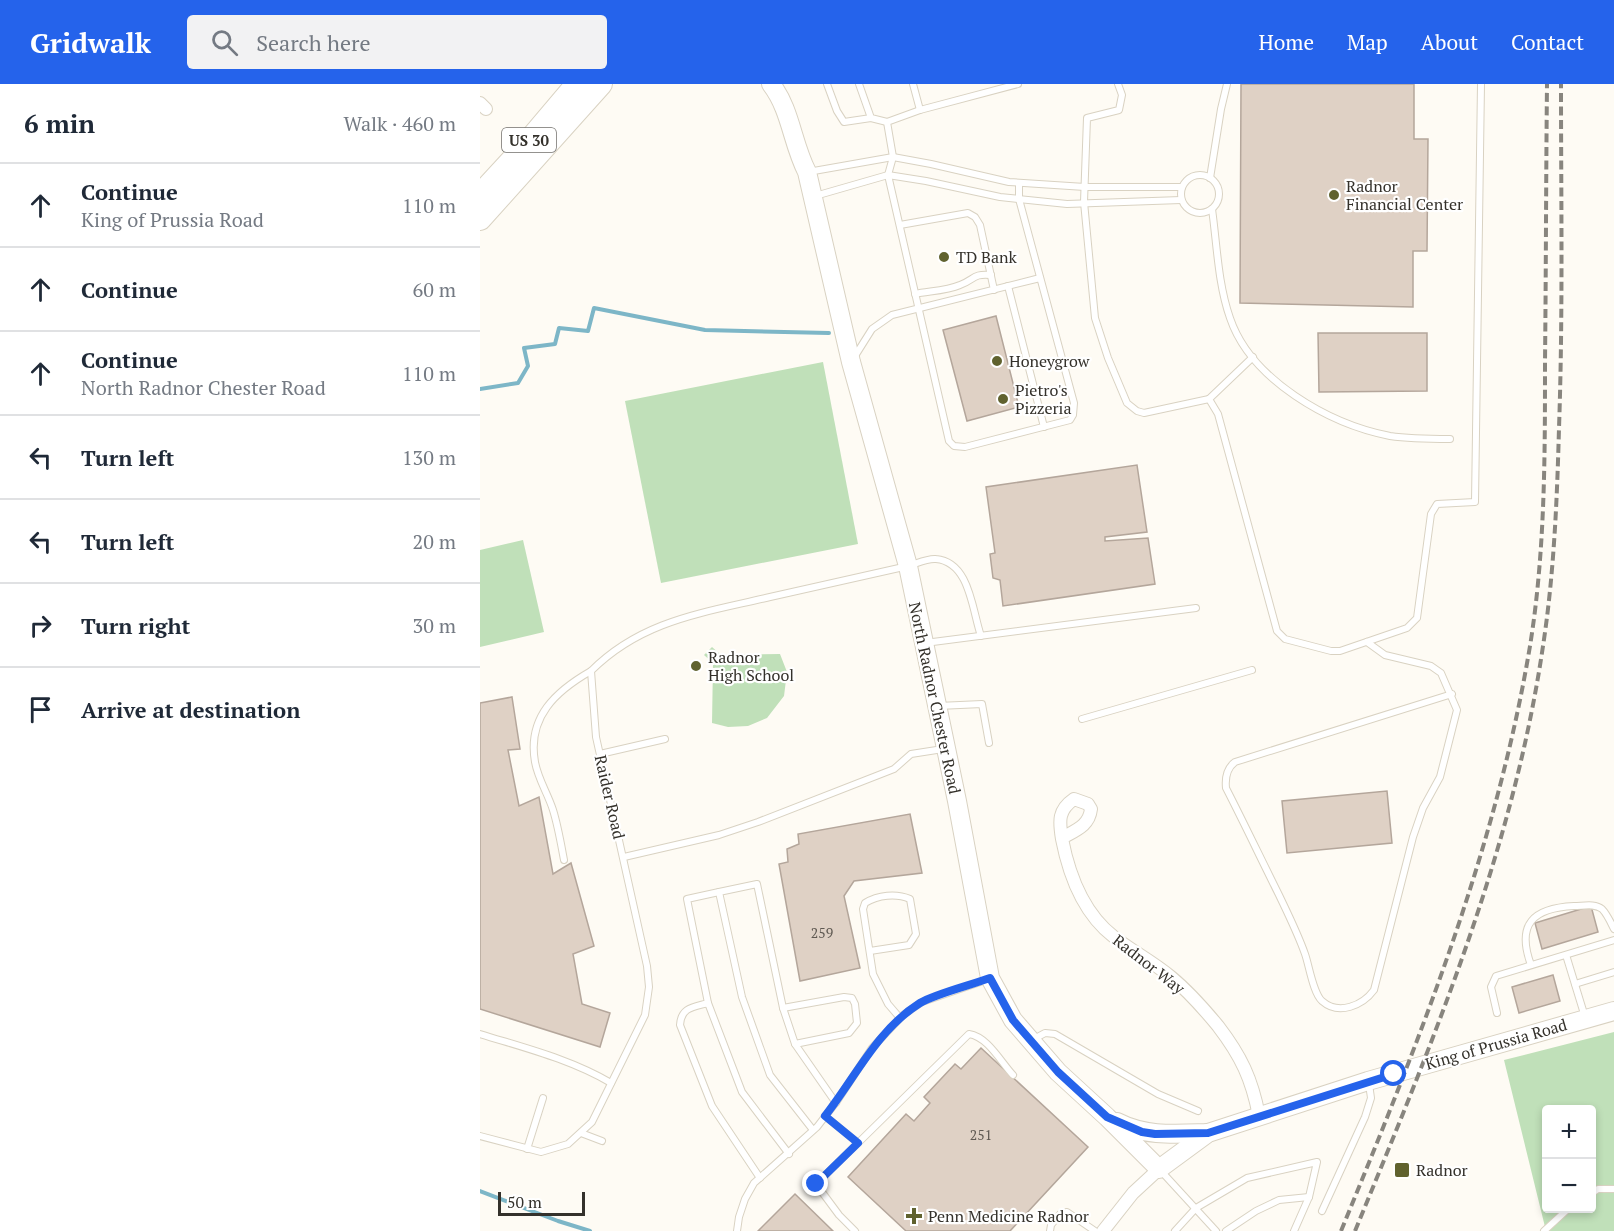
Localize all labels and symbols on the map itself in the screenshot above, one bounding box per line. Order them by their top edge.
road number: US 30 [502,128,556,152]
place label: Radnor Financial Center [1346,175,1464,215]
marker: Radnor Financial Center [1327,188,1341,202]
place label: TD Bank [956,246,1018,268]
marker: TD Bank [937,250,951,264]
place label: Honeygrow [1009,350,1090,372]
marker: Honeygrow [990,354,1004,368]
place label: Pietro's Pizzeria [1015,379,1072,419]
marker: Pietro's Pizzeria [996,392,1010,406]
street label: North Radnor Chester Road [904,600,966,796]
place label: Radnor High School [708,646,794,686]
marker: Radnor High School [689,659,703,673]
street label: Raider Road [590,753,630,841]
house number: 259 [811,923,833,942]
street label: Radnor Way [1108,929,1190,1000]
street label: King of Prussia Road [1423,1013,1569,1075]
route start [1380,1060,1406,1086]
house number: 251 [970,1125,992,1144]
place label: Radnor [1416,1159,1469,1181]
marker: Radnor [1393,1161,1411,1179]
route end [802,1170,828,1196]
scale bar [498,1189,585,1216]
place label: Penn Medicine Radnor [928,1205,1090,1227]
marker: Penn Medicine Radnor [905,1207,923,1225]

